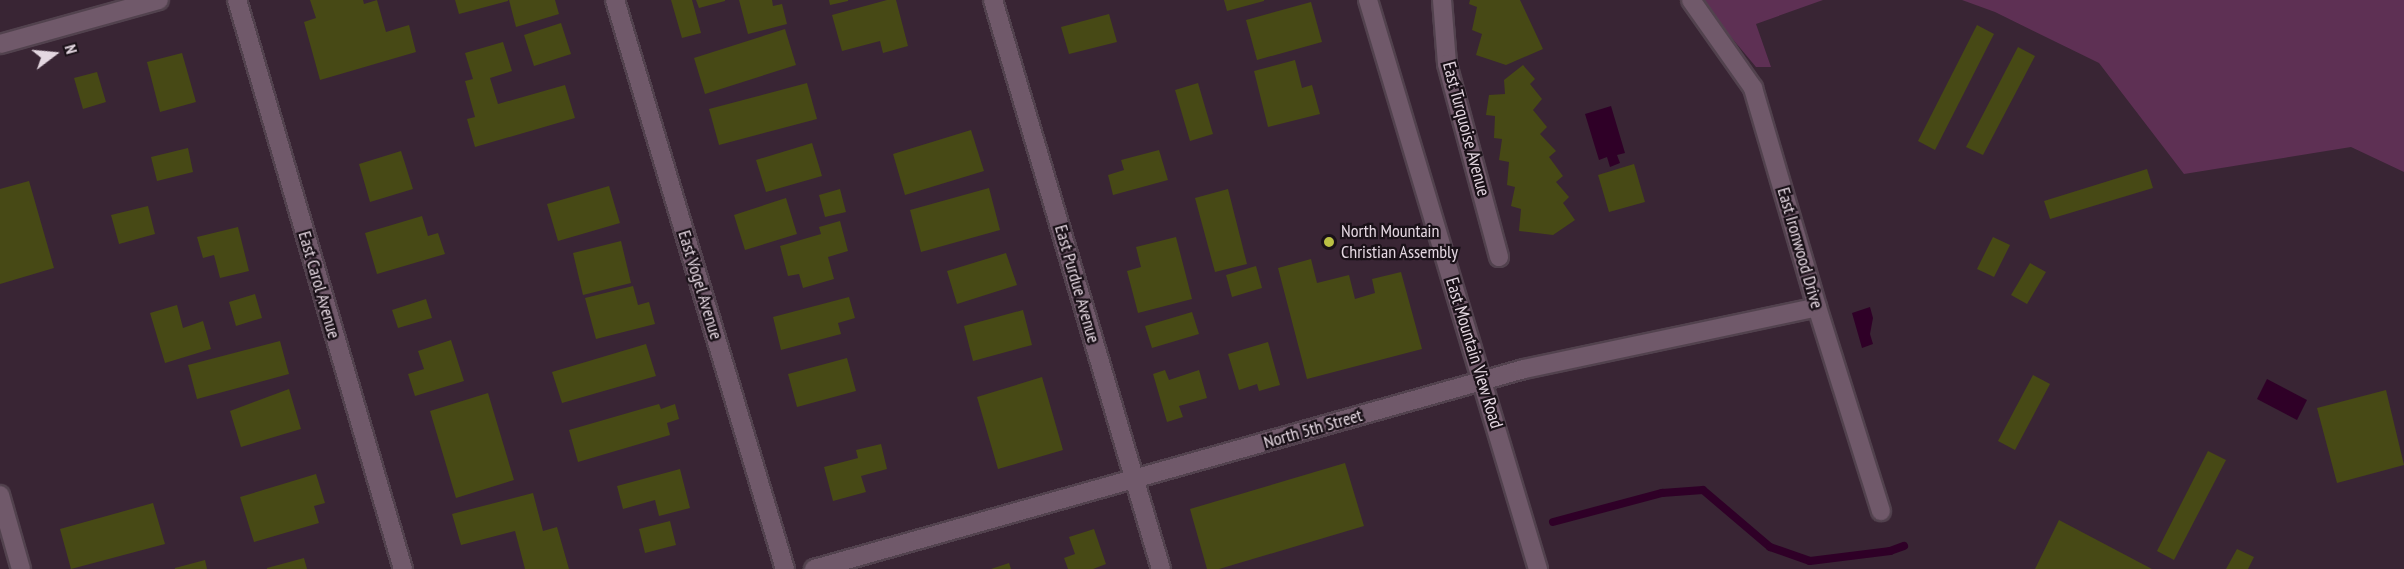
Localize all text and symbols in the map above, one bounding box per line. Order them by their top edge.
north arrow [24,24,84,84]
text: N [60,42,82,56]
street label: East Turquoise Avenue [1438,59,1494,199]
street label: East Ironwood Drive [1772,185,1828,311]
place label: North Mountain Christian Assembly [1341,221,1458,264]
street label: East Purdue Avenue [1050,222,1104,346]
street label: East Vogel Avenue [673,227,727,343]
street label: East Carol Avenue [293,229,345,341]
marker: North Mountain Christian Assembly [1322,235,1336,249]
street label: East Mountain View Road [1441,275,1507,431]
street label: North 5th Street [1261,405,1365,453]

